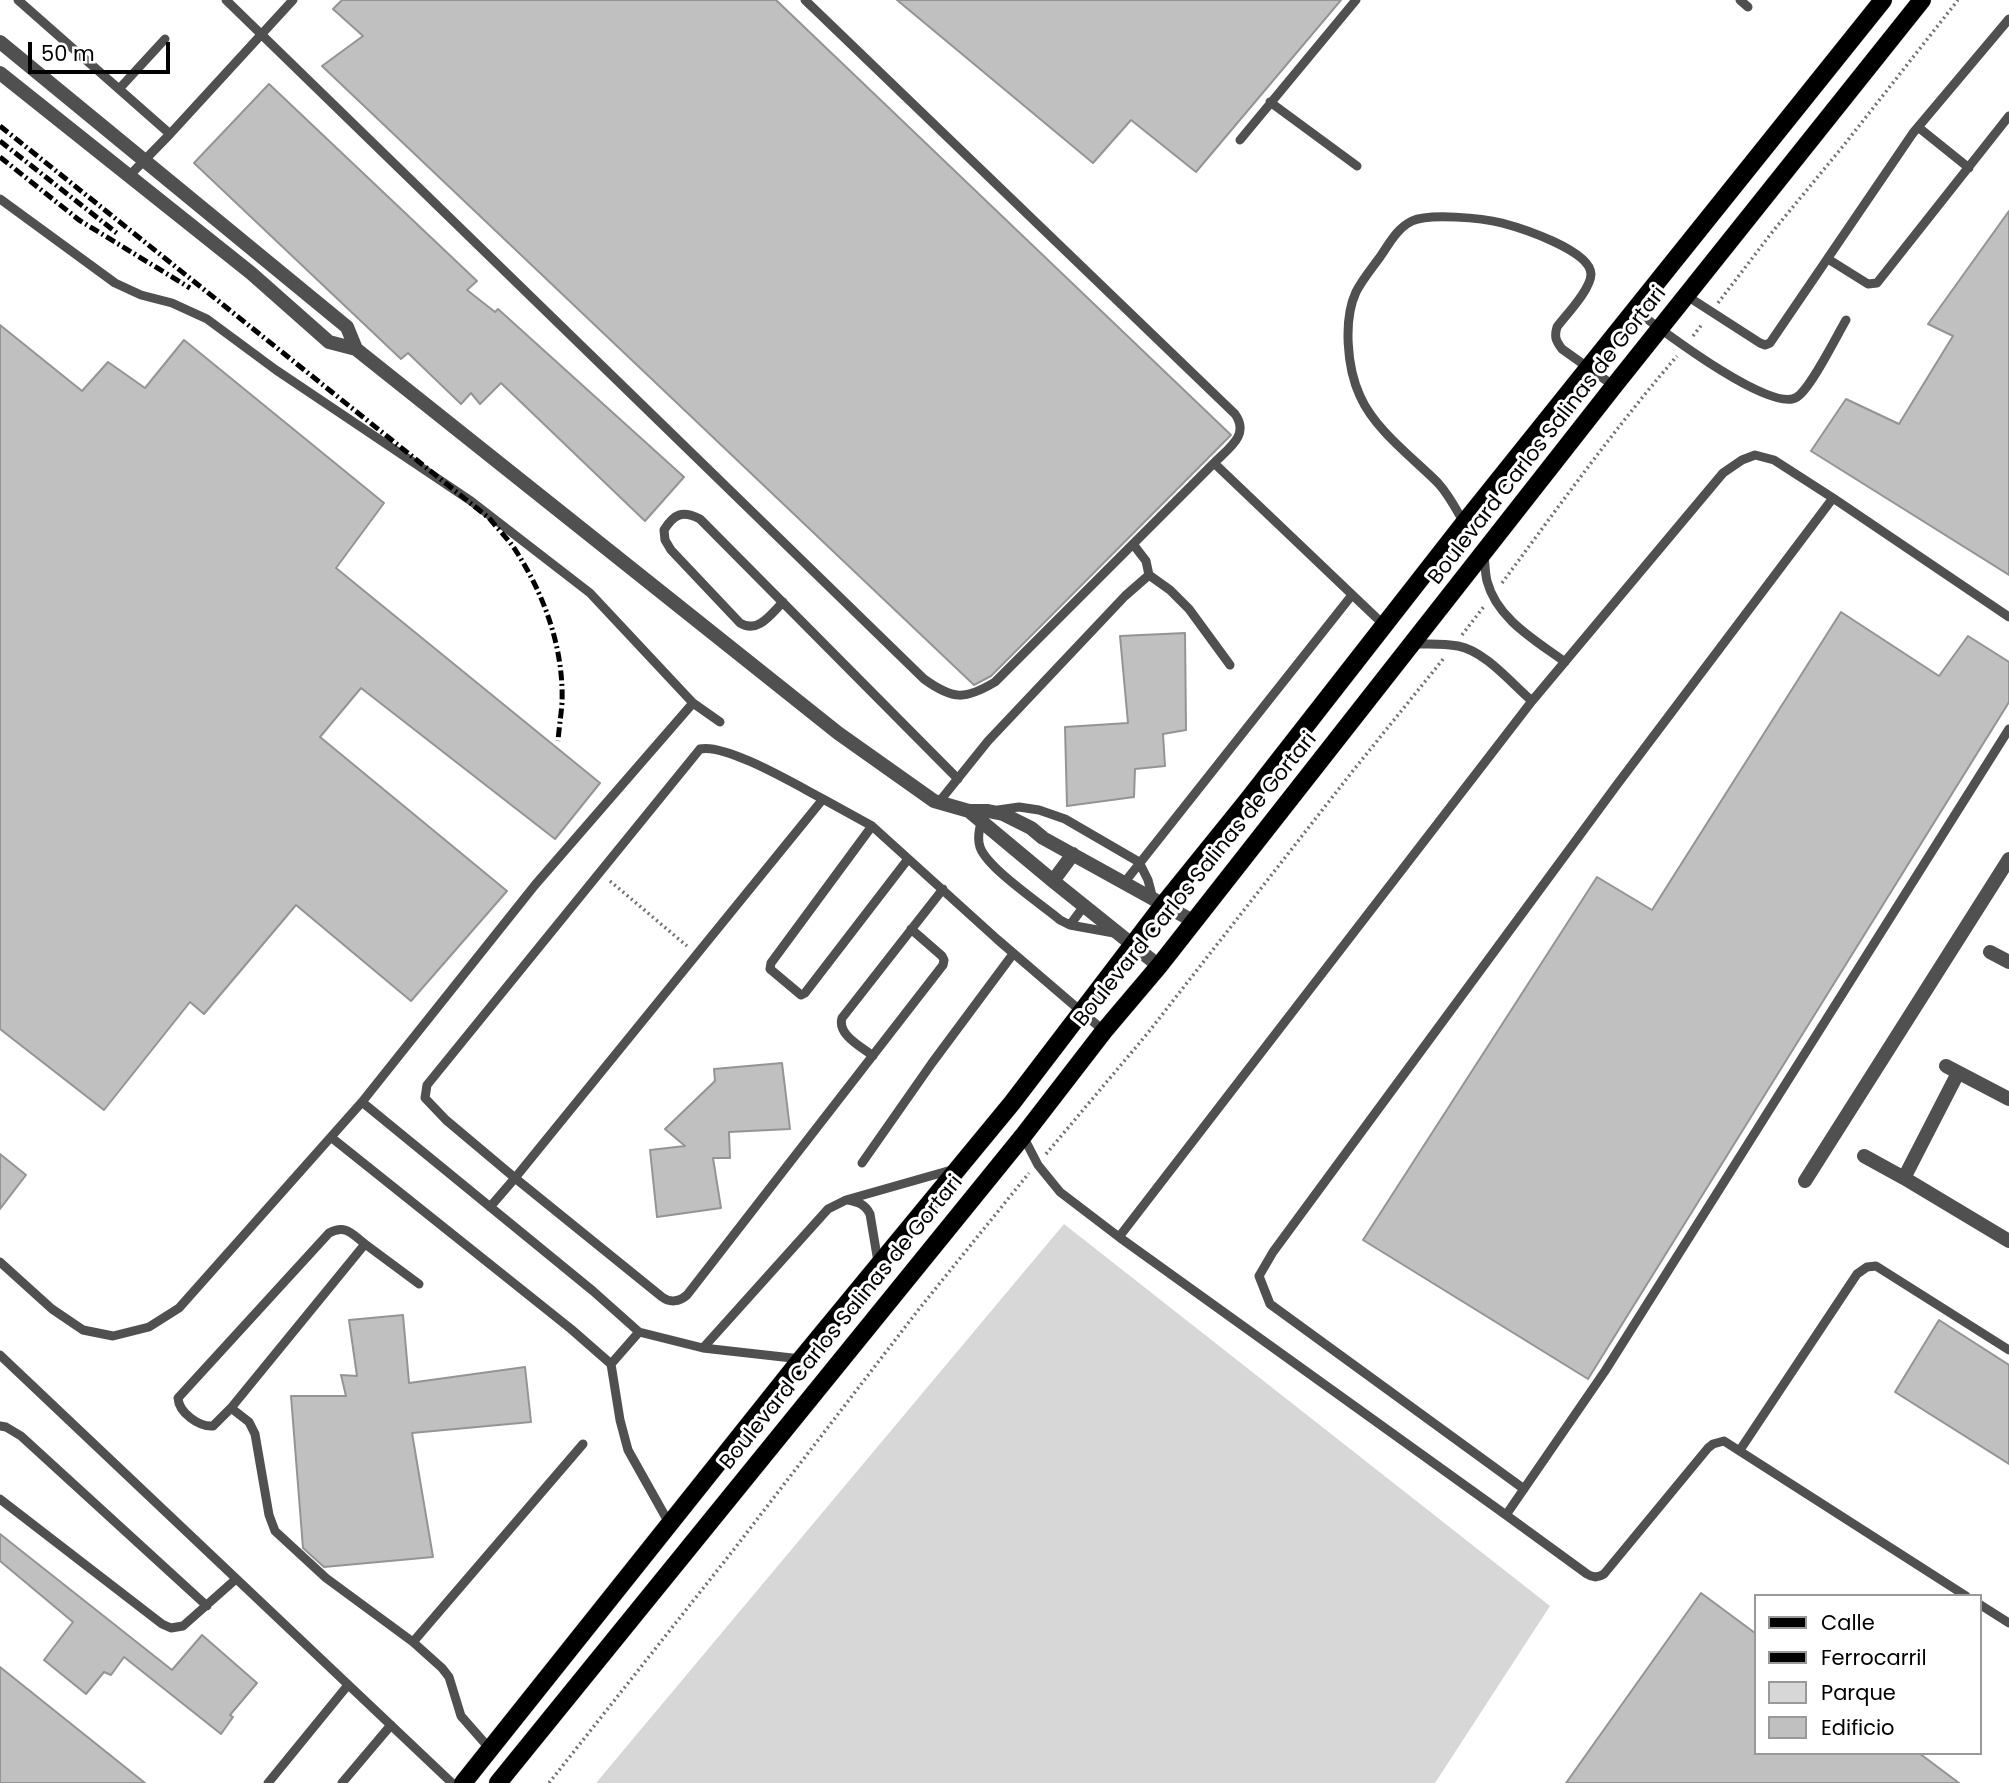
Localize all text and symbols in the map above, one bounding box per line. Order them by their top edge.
scale bar [32,28,173,72]
text: 50 m [41,39,95,68]
street label: Boulevard Carlos Salinas de Gortari [1424,282,1672,590]
street label: Boulevard Carlos Salinas de Gortari [1069,728,1323,1032]
street label: Boulevard Carlos Salinas de Gortari [715,1171,969,1475]
legend [1754,1594,1981,1755]
text: Calle [1821,1608,1875,1637]
text: Ferrocarril [1821,1643,1927,1672]
text: Parque [1821,1678,1896,1707]
text: Edificio [1821,1713,1895,1742]

